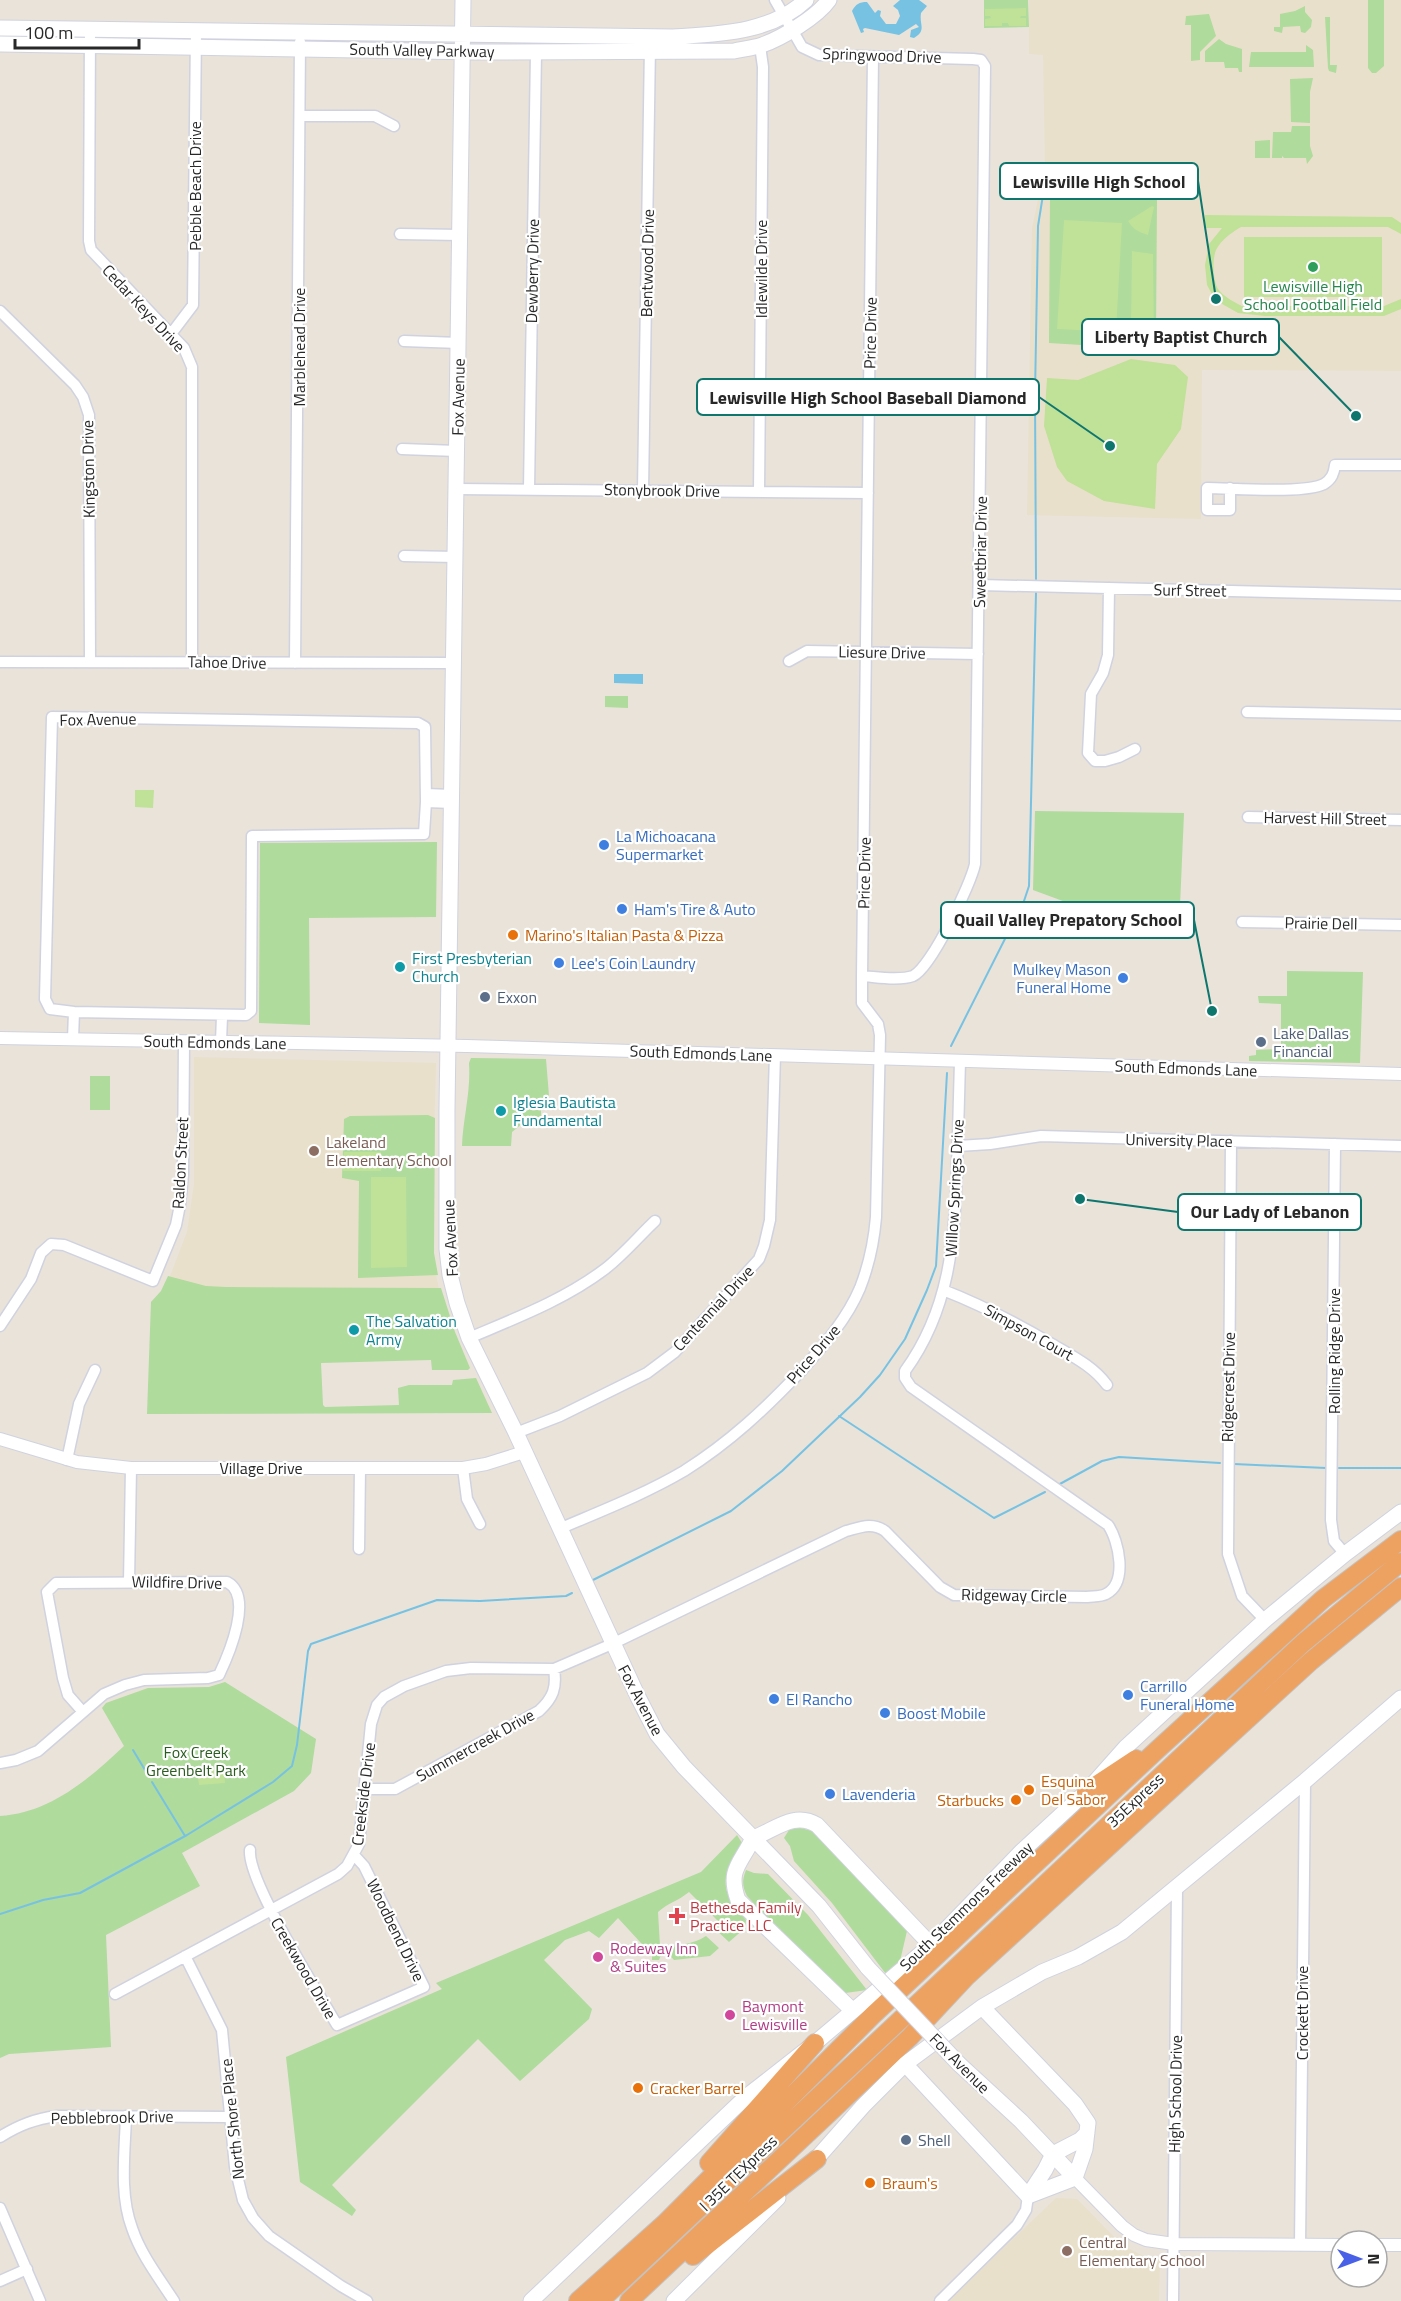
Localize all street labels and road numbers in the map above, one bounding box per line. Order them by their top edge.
street label: South Valley Parkway [349,37,495,63]
street label: Springwood Drive [822,41,942,69]
street label: Pebble Beach Drive [183,121,207,251]
street label: Bentwood Drive [634,209,660,317]
street label: Dewberry Drive [519,219,545,323]
street label: Idlewilde Drive [749,220,773,318]
street label: Cedar Keys Drive [97,259,191,357]
street label: Marblehead Drive [287,288,311,406]
street label: Price Drive [857,297,883,369]
street label: Fox Avenue [445,358,471,436]
street label: Kingston Drive [75,420,101,518]
street label: Stonybrook Drive [604,477,720,503]
street label: Sweetbriar Drive [967,496,993,608]
street label: Surf Street [1153,577,1227,603]
street label: Liesure Drive [838,639,926,665]
street label: Tahoe Drive [187,649,267,675]
street label: Fox Avenue [59,706,137,732]
street label: Harvest Hill Street [1263,805,1387,831]
street label: Price Drive [851,837,877,909]
street label: Prairie Dell [1284,910,1358,936]
street label: South Edmonds Lane [143,1029,287,1055]
street label: South Edmonds Lane [629,1039,773,1067]
street label: South Edmonds Lane [1114,1054,1258,1082]
street label: Raldon Street [166,1116,194,1209]
street label: Willow Springs Drive [938,1118,970,1258]
street label: University Place [1125,1127,1233,1153]
street label: Fox Avenue [436,1199,464,1277]
street label: Centennial Drive [667,1260,759,1356]
street label: Rolling Ridge Drive [1322,1288,1346,1414]
street label: Simpson Court [980,1298,1078,1367]
street label: Price Drive [780,1319,846,1389]
street label: Ridgecrest Drive [1215,1332,1241,1442]
street label: Village Drive [219,1456,303,1480]
street label: Wildfire Drive [131,1569,223,1595]
street label: Ridgeway Circle [961,1582,1067,1608]
street label: Fox Avenue [612,1660,670,1740]
street label: Summercreek Drive [411,1702,539,1788]
street label: Creekside Drive [345,1741,381,1847]
street label: 35Express [1101,1767,1169,1833]
street label: South Stemmons Freeway [894,1835,1038,1976]
street label: Woodbend Drive [361,1875,431,1985]
street label: Creekwood Drive [265,1913,343,2023]
street label: Crockett Drive [1290,1966,1314,2060]
street label: Fox Avenue [924,2027,996,2099]
street label: High School Drive [1162,2035,1188,2153]
street label: North Shore Place [214,2057,250,2181]
street label: Pebblebrook Drive [50,2104,174,2130]
street label: I 35E TEXpress [693,2129,783,2217]

